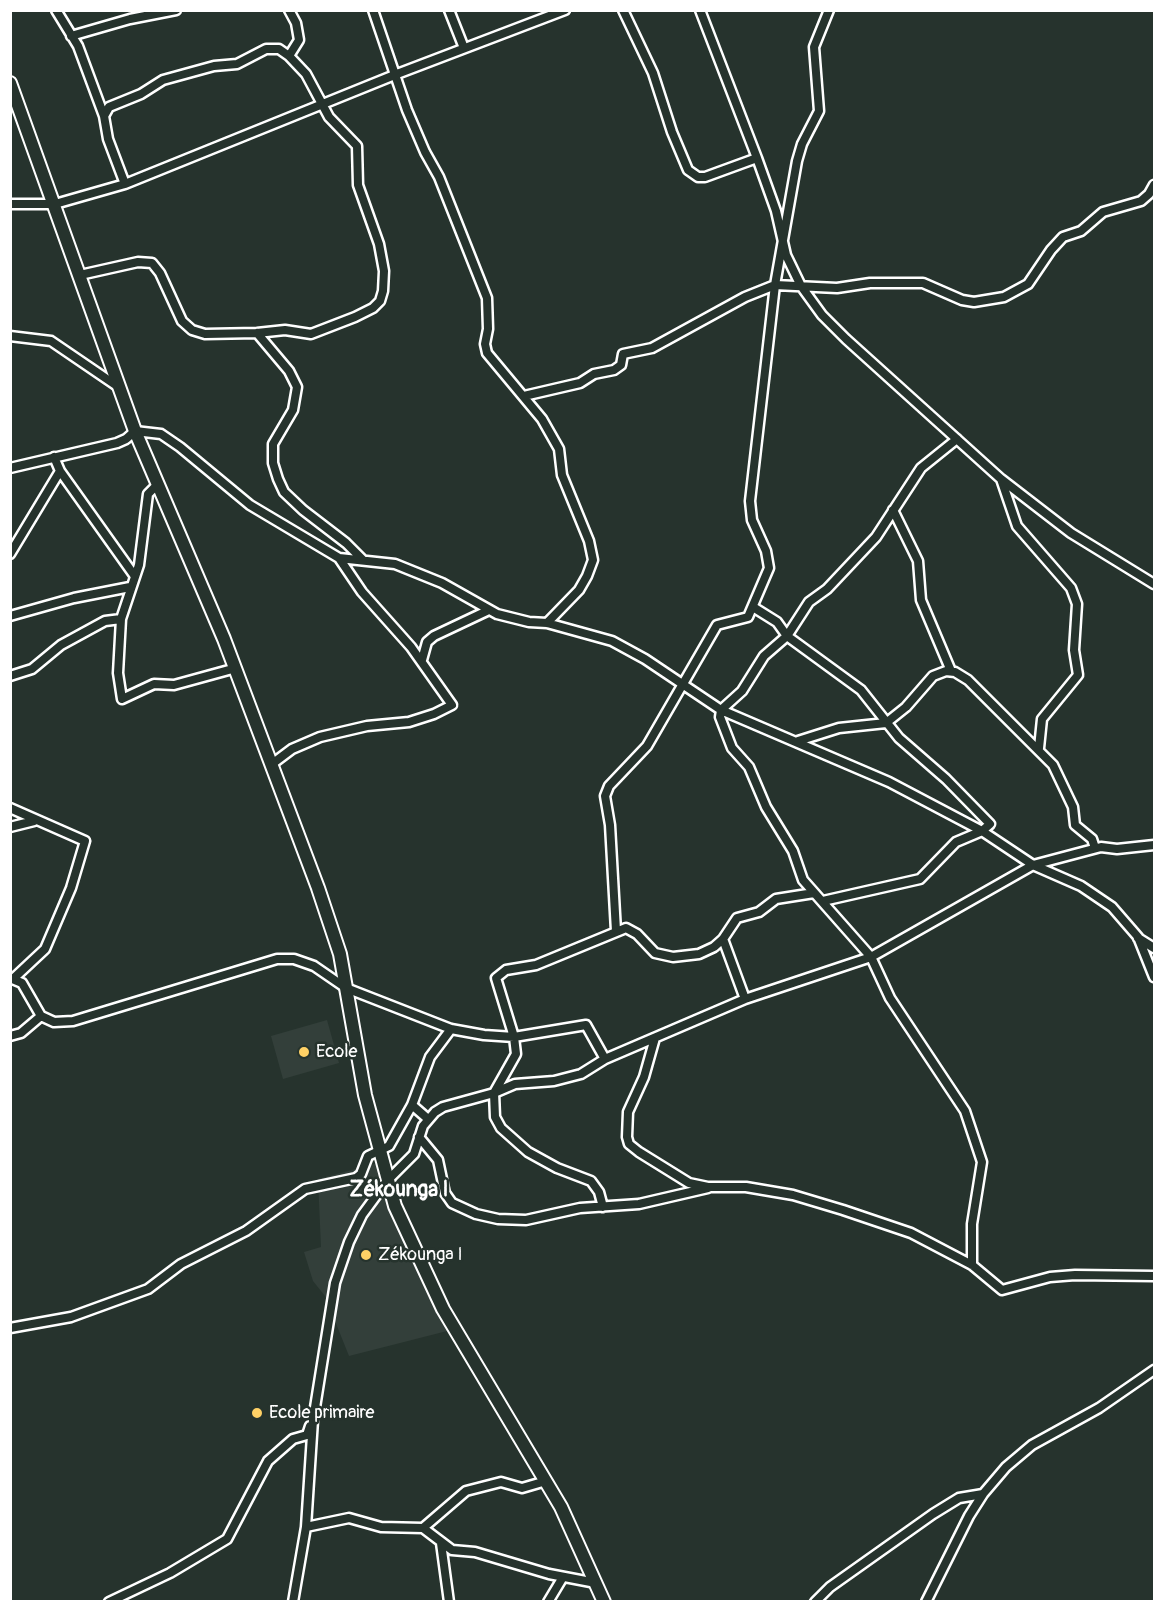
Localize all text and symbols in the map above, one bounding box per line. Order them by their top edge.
place label: Ecole [316,1041,357,1063]
marker: Ecole [297,1045,311,1059]
district label: Zékounga I [350,1178,448,1204]
place label: Zékounga I [378,1244,463,1266]
marker: Zékounga I [359,1248,373,1262]
place label: Ecole primaire [269,1402,374,1424]
marker: Ecole primaire [250,1406,264,1420]

